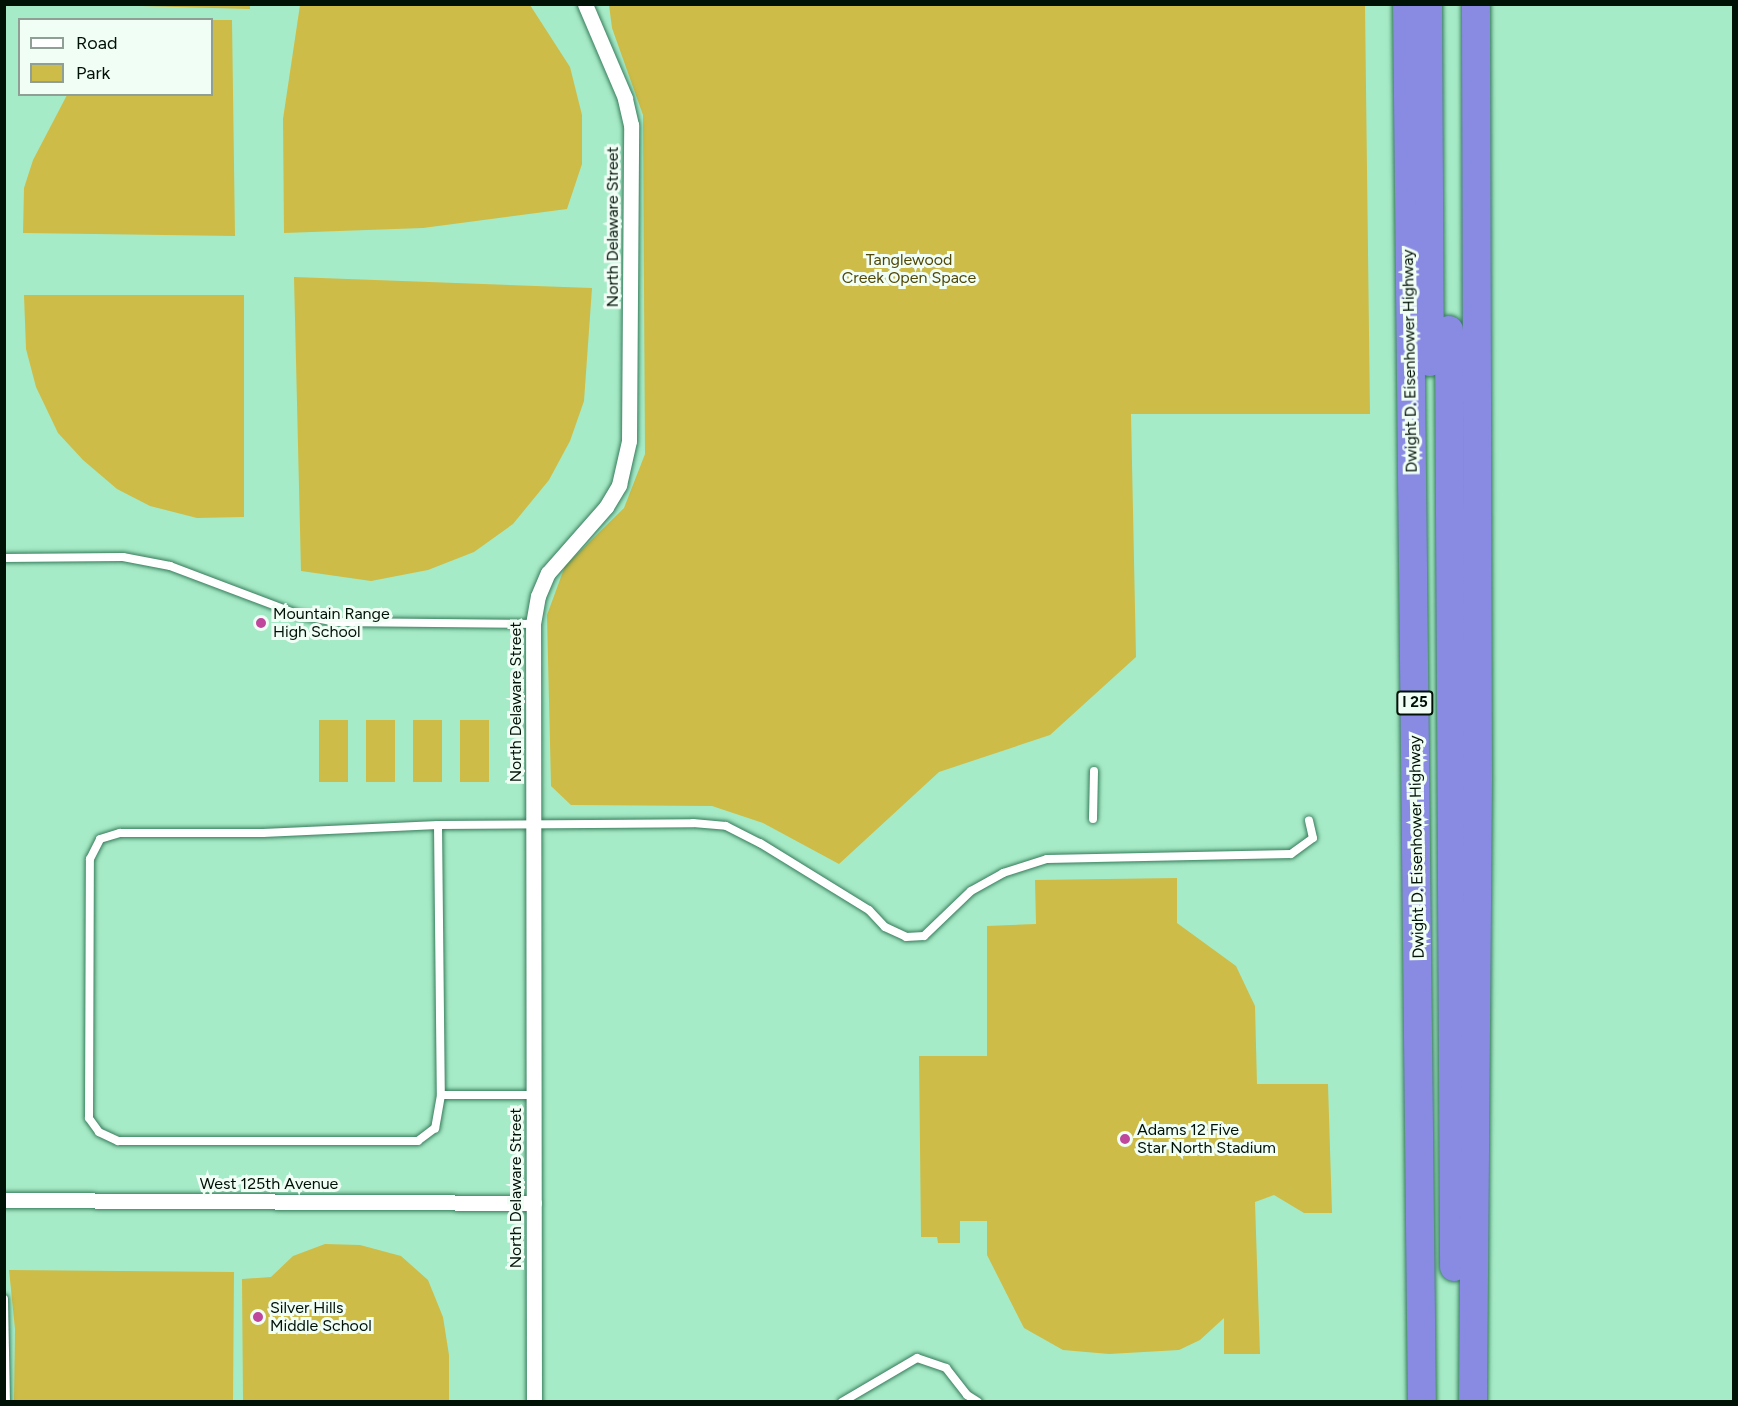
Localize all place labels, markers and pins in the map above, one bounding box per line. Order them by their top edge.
place label: Mountain Range High School [273,604,390,642]
marker: Mountain Range High School [254,616,268,630]
place label: Adams 12 Five Star North Stadium [1137,1120,1276,1158]
marker: Adams 12 Five Star North Stadium [1118,1132,1132,1146]
place label: Silver Hills Middle School [270,1298,372,1336]
marker: Silver Hills Middle School [251,1310,265,1324]

